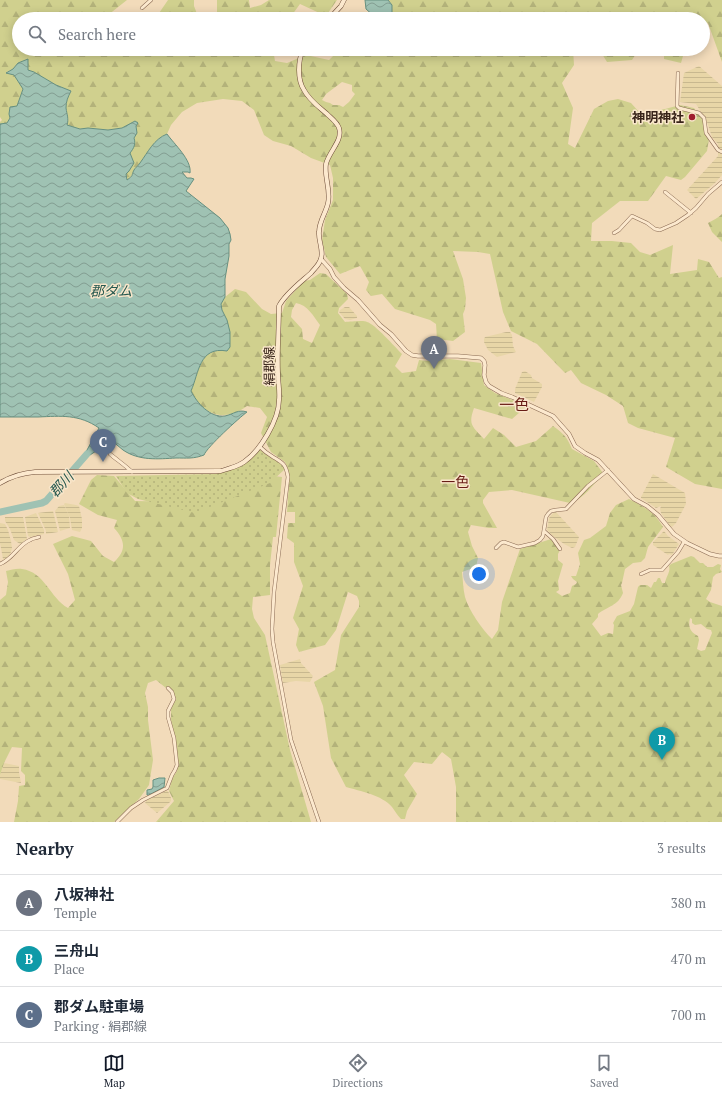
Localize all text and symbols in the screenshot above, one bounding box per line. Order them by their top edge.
search box [12,12,710,56]
icon: search [26,23,48,45]
text: Search here [58,24,136,44]
place label: 神明神社 [632,108,684,126]
marker: 神明神社 [687,112,697,122]
water label: 郡ダム [90,281,132,300]
pin: A [421,336,447,369]
street label: 絹郡線 [260,346,278,386]
district label: 一色 [499,394,529,414]
pin: C [90,429,116,462]
water label: 郡川 [45,466,79,501]
district label: 一色 [441,472,469,491]
your location [469,564,489,584]
pin: B [649,727,675,760]
text: Nearby [16,837,74,860]
text: 3 results [657,839,706,857]
text: 八坂神社 [54,884,114,904]
text: A [24,894,34,912]
text: 380 m [671,894,706,912]
text: Temple [54,904,97,922]
text: 三舟山 [54,940,99,960]
text: B [25,950,33,968]
text: 470 m [671,950,706,968]
text: Place [54,960,85,978]
text: 郡ダム駐車場 [54,996,144,1016]
text: C [25,1006,33,1024]
text: 700 m [671,1006,706,1024]
text: Parking · 絹郡線 [54,1017,147,1035]
tab: Map [103,1052,125,1090]
tab: Directions [332,1052,383,1090]
tab: Saved [590,1052,619,1090]

